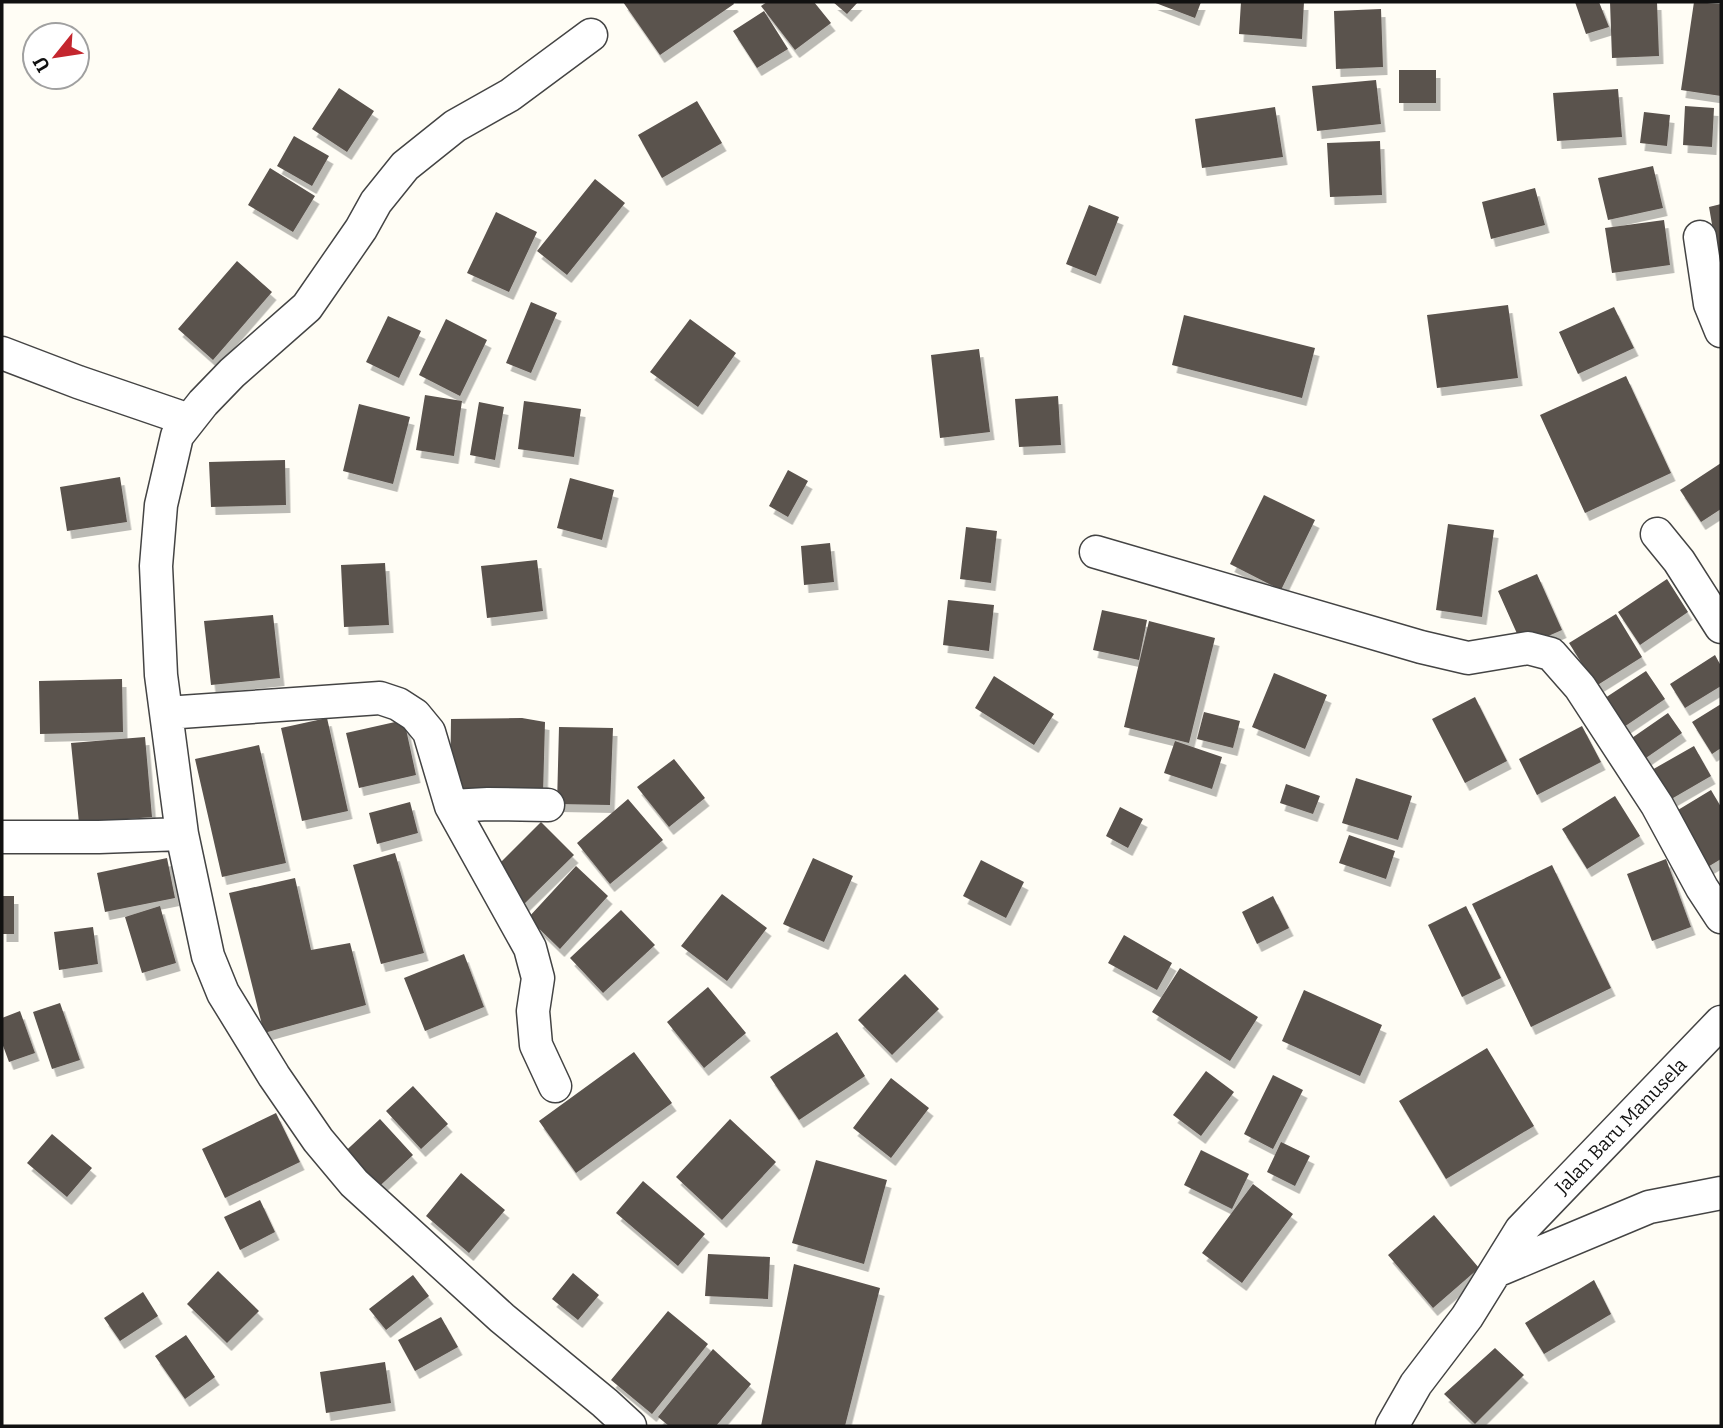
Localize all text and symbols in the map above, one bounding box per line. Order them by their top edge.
north arrow [21,21,91,91]
text: U [28,52,55,76]
street label: Jalan Baru Manusela [1550,1053,1692,1199]

